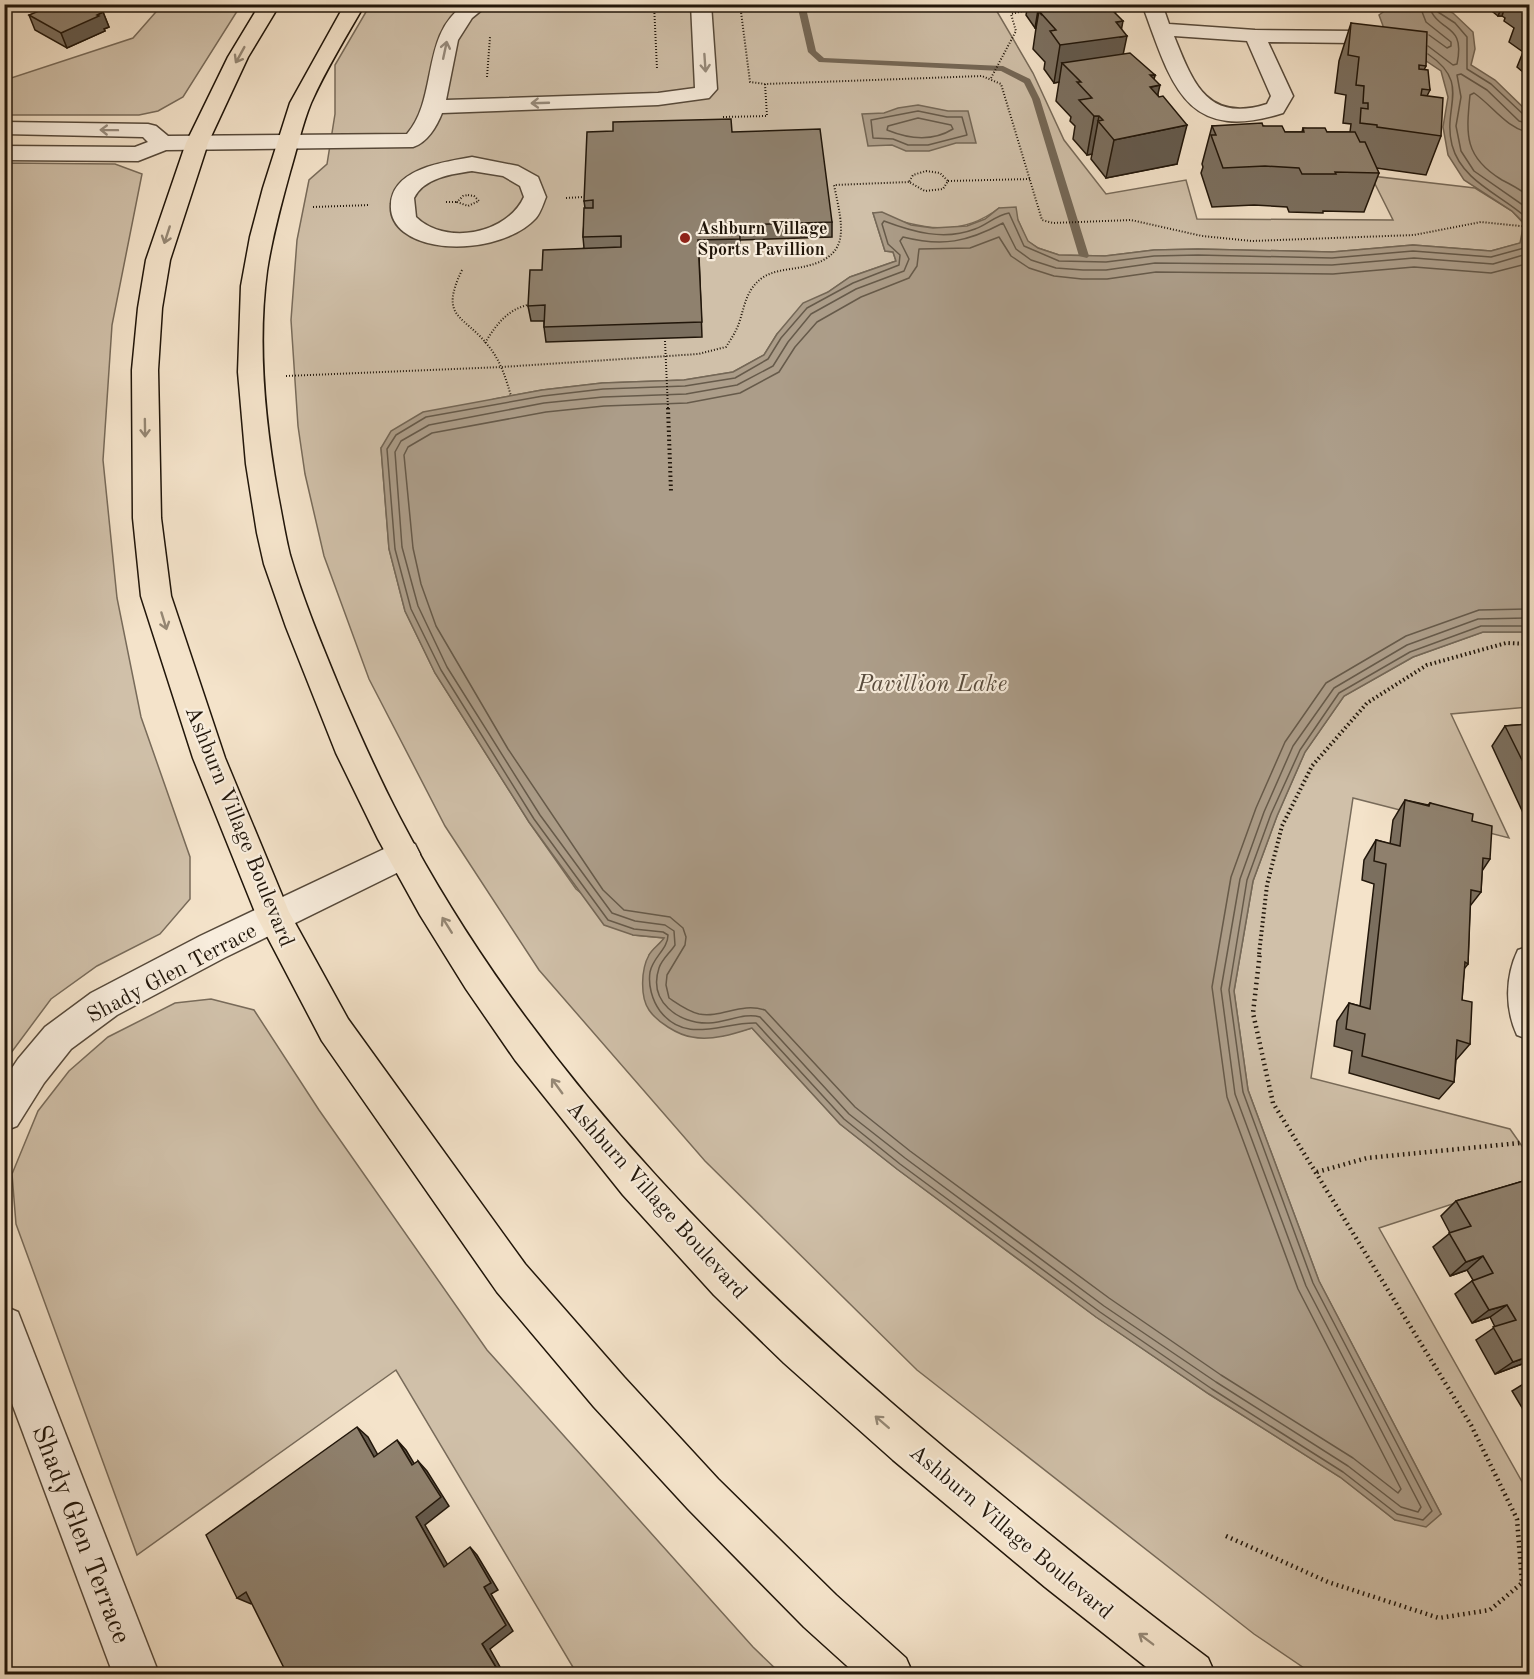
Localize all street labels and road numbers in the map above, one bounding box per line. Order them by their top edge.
street label: Ashburn Village Boulevard [181,703,298,950]
street label: Shady Glen Terrace [83,920,260,1028]
street label: Ashburn Village Boulevard [562,1097,751,1303]
street label: Shady Glen Terrace [27,1422,135,1647]
street label: Ashburn Village Boulevard [905,1441,1116,1624]

